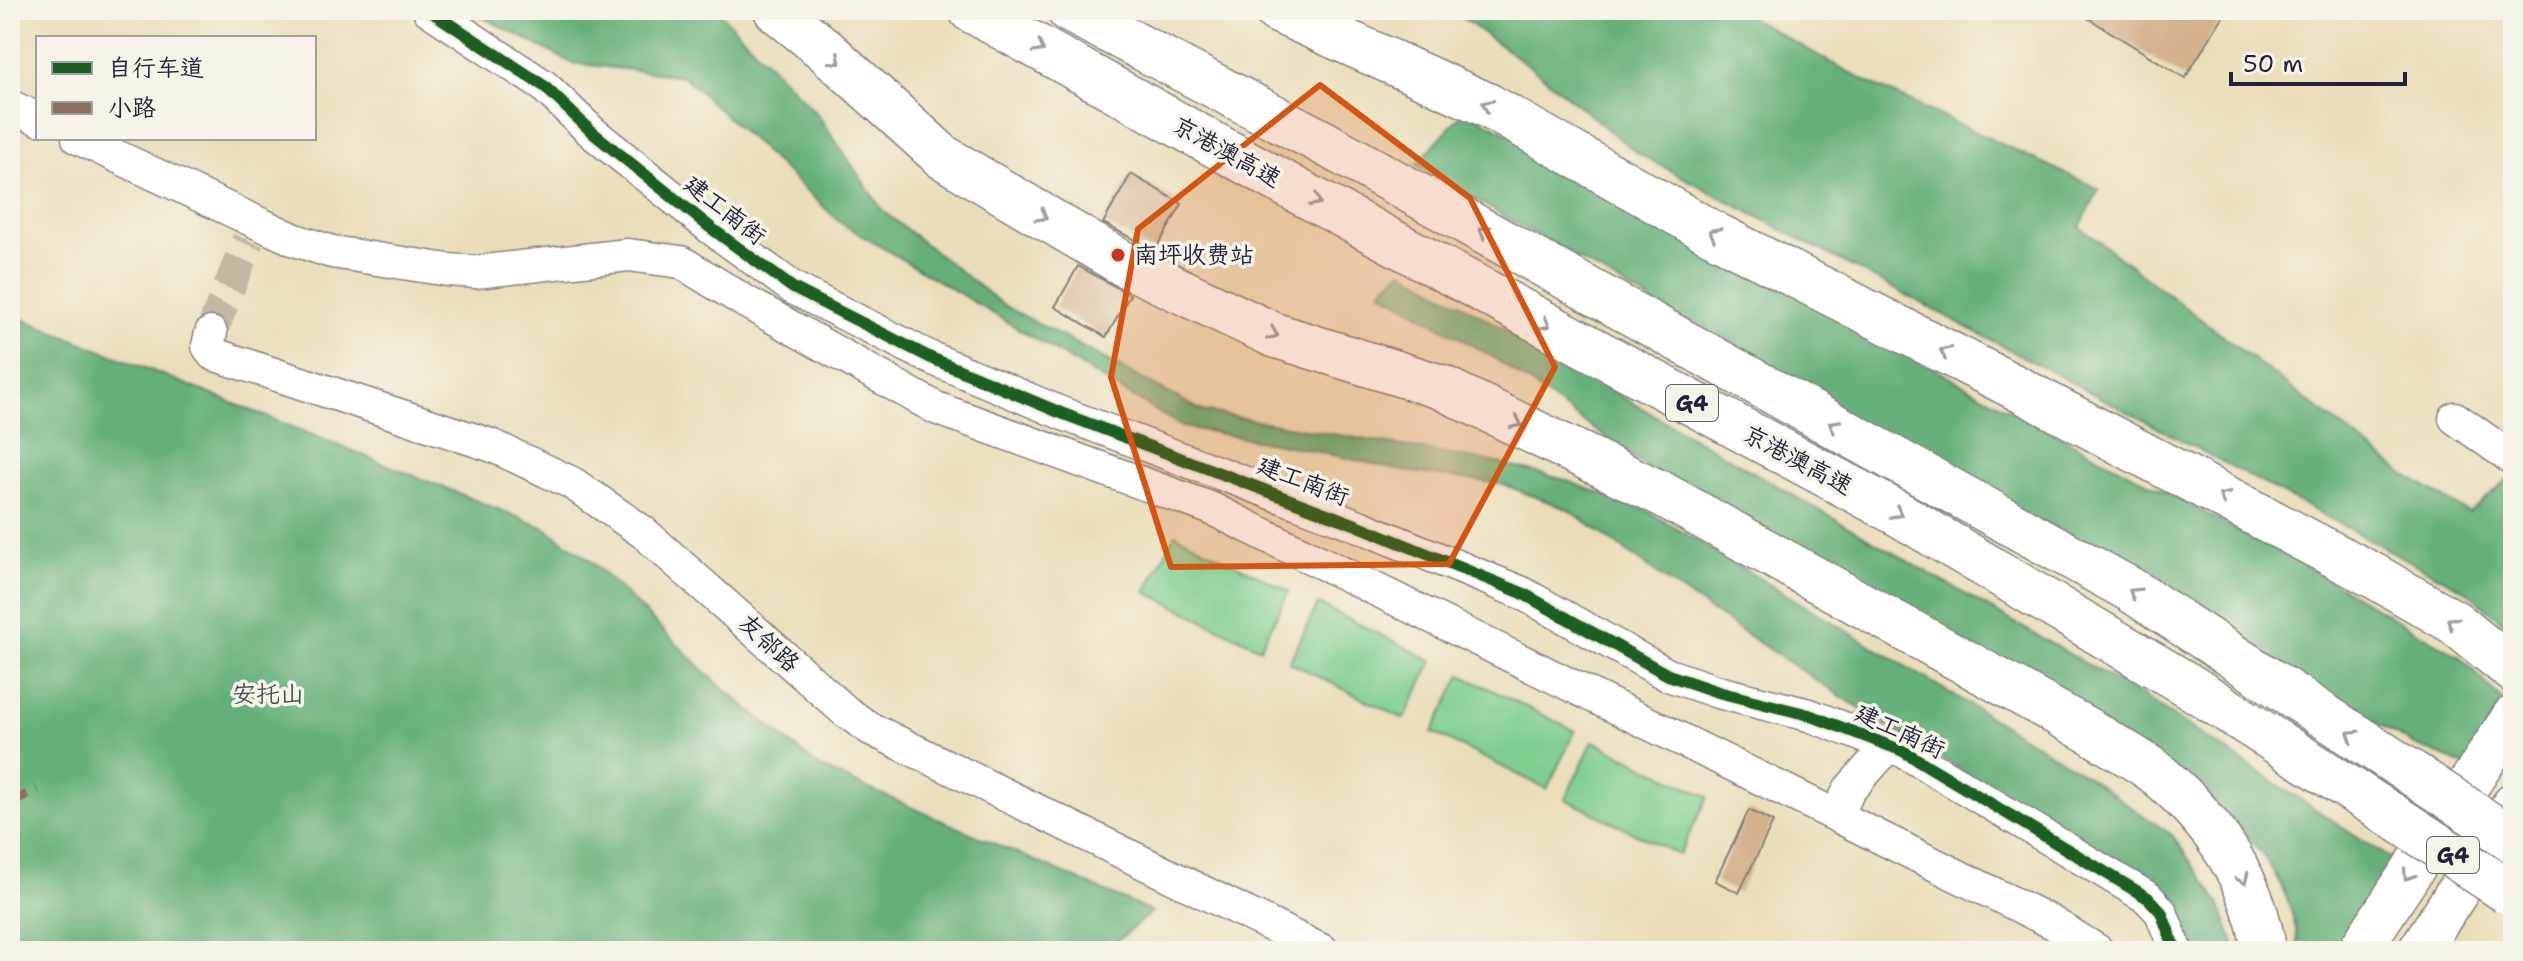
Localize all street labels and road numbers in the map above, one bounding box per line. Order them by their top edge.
street label: 京港澳高速 [1167,109,1287,195]
street label: 建工南街 [677,168,773,252]
road number: G4 [1666,385,1718,421]
street label: 京港澳高速 [1738,418,1858,502]
street label: 建工南街 [1252,449,1354,513]
street label: 友邻路 [732,607,806,679]
street label: 建工南街 [1850,696,1950,766]
road number: G4 [2427,837,2479,873]

